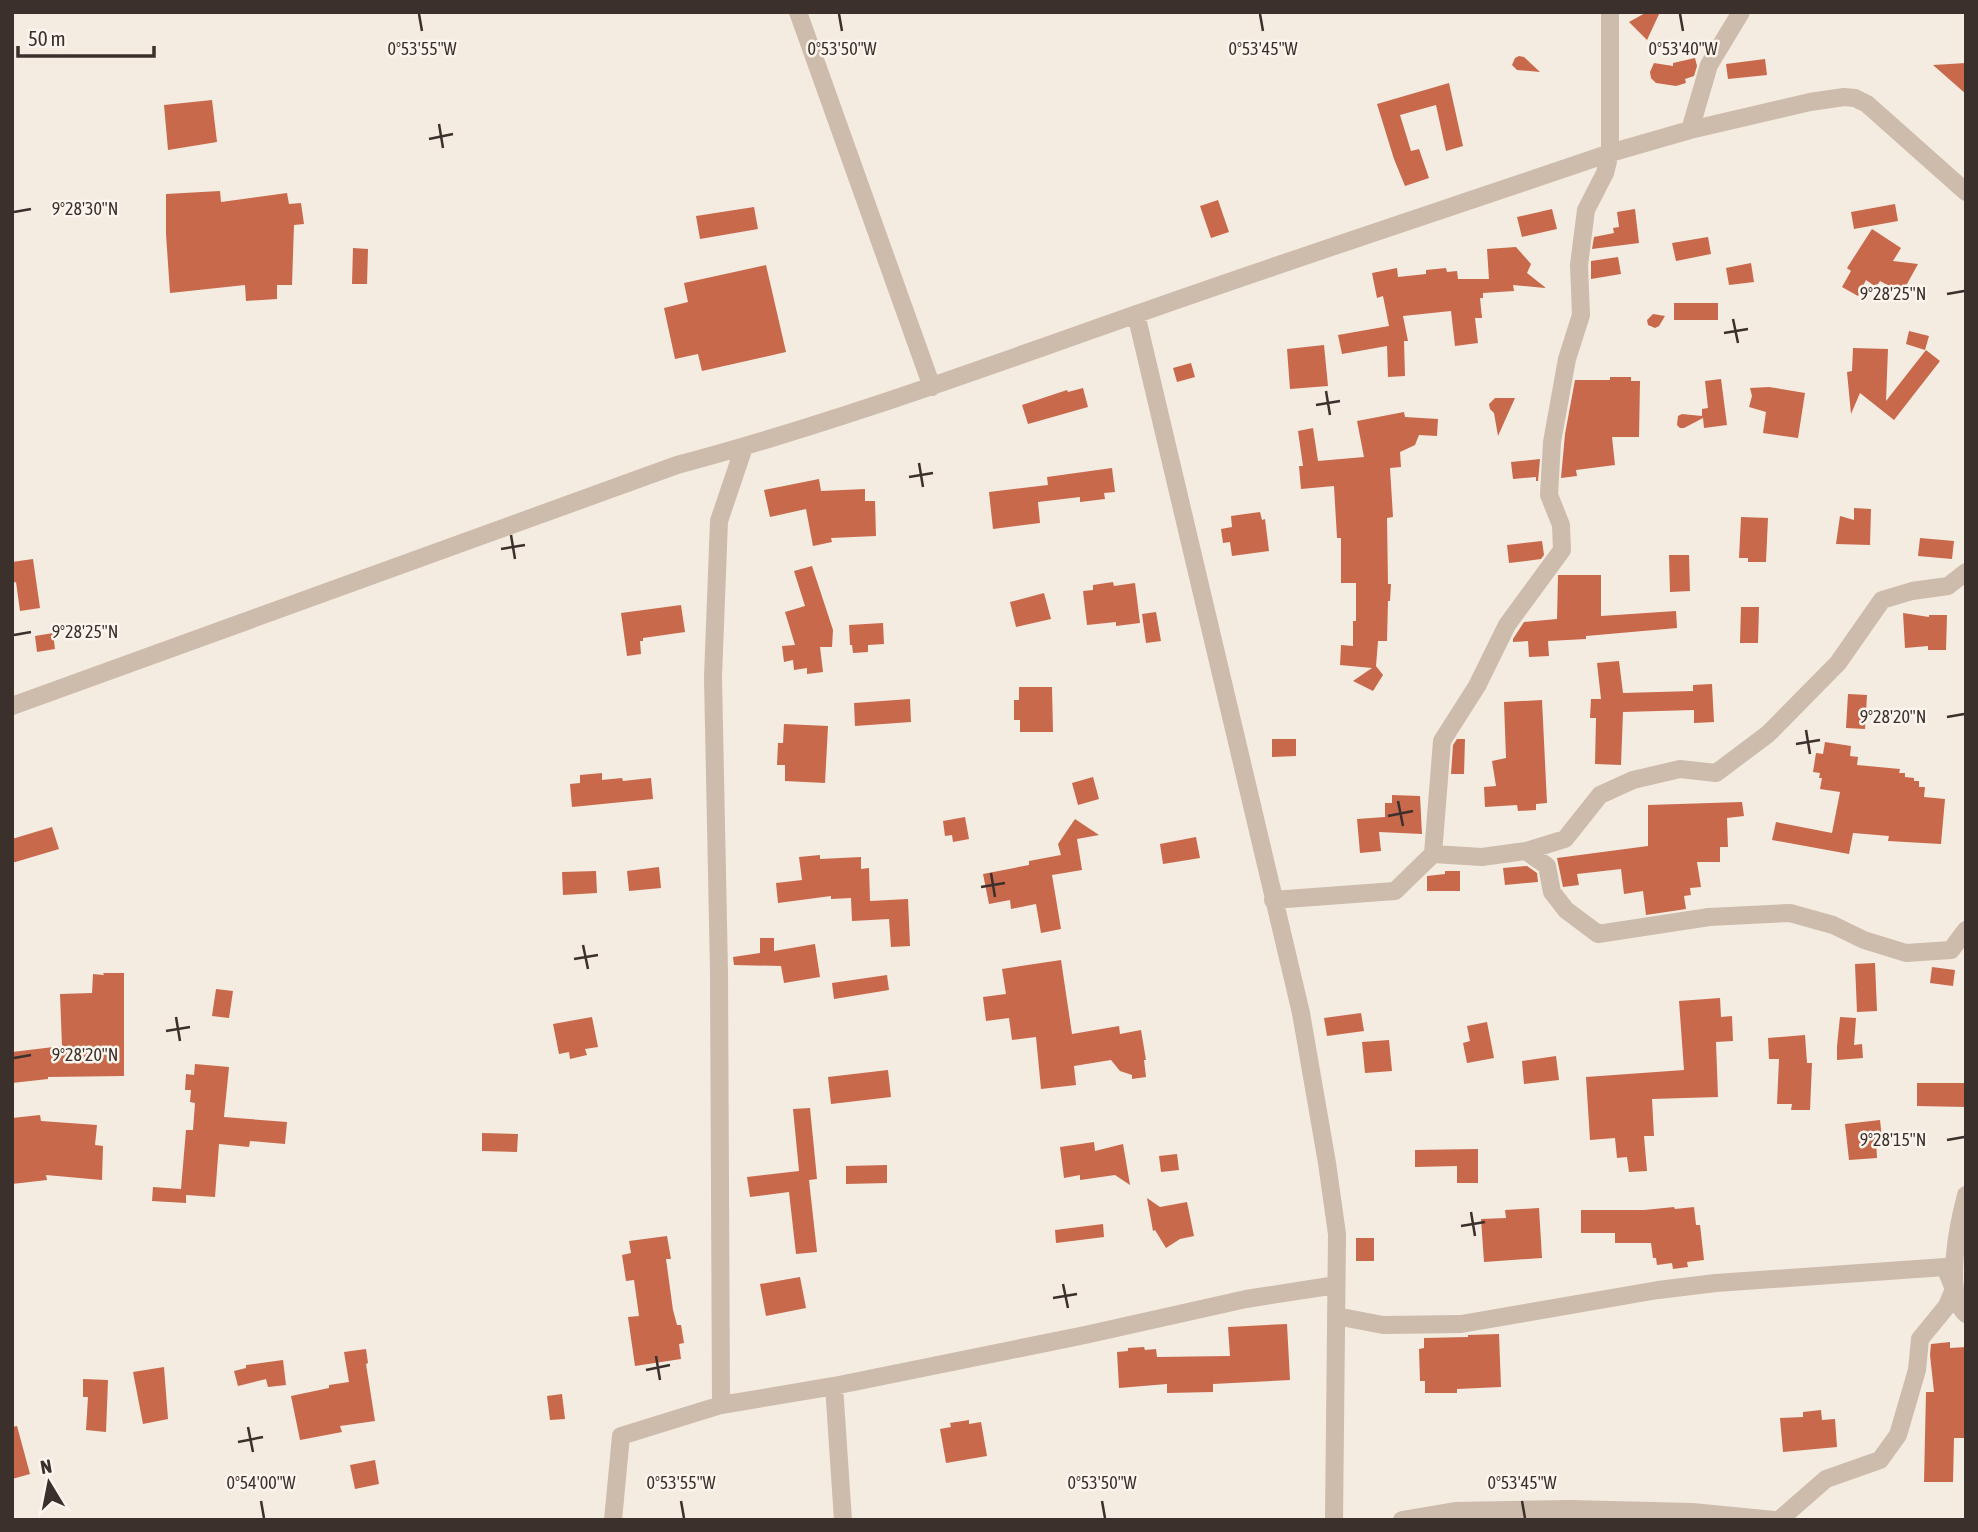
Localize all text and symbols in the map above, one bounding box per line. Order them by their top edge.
scale bar [18,14,154,58]
text: 50 m [28,26,66,50]
text: 0°53'55"W [387,38,457,59]
text: 0°53'50"W [807,38,877,59]
text: 0°53'45"W [1228,38,1298,59]
text: 0°53'40"W [1648,38,1718,59]
text: 9°28'30"N [52,198,118,219]
text: 9°28'25"N [1860,283,1926,304]
text: 9°28'25"N [52,621,118,642]
text: 9°28'20"N [1860,706,1926,727]
text: 9°28'20"N [52,1044,118,1065]
text: 9°28'15"N [1860,1129,1926,1150]
north arrow [14,1448,84,1518]
text: N [39,1454,53,1478]
text: 0°54'00"W [226,1472,296,1493]
text: 0°53'55"W [646,1472,716,1493]
text: 0°53'50"W [1067,1472,1137,1493]
text: 0°53'45"W [1487,1472,1557,1493]

